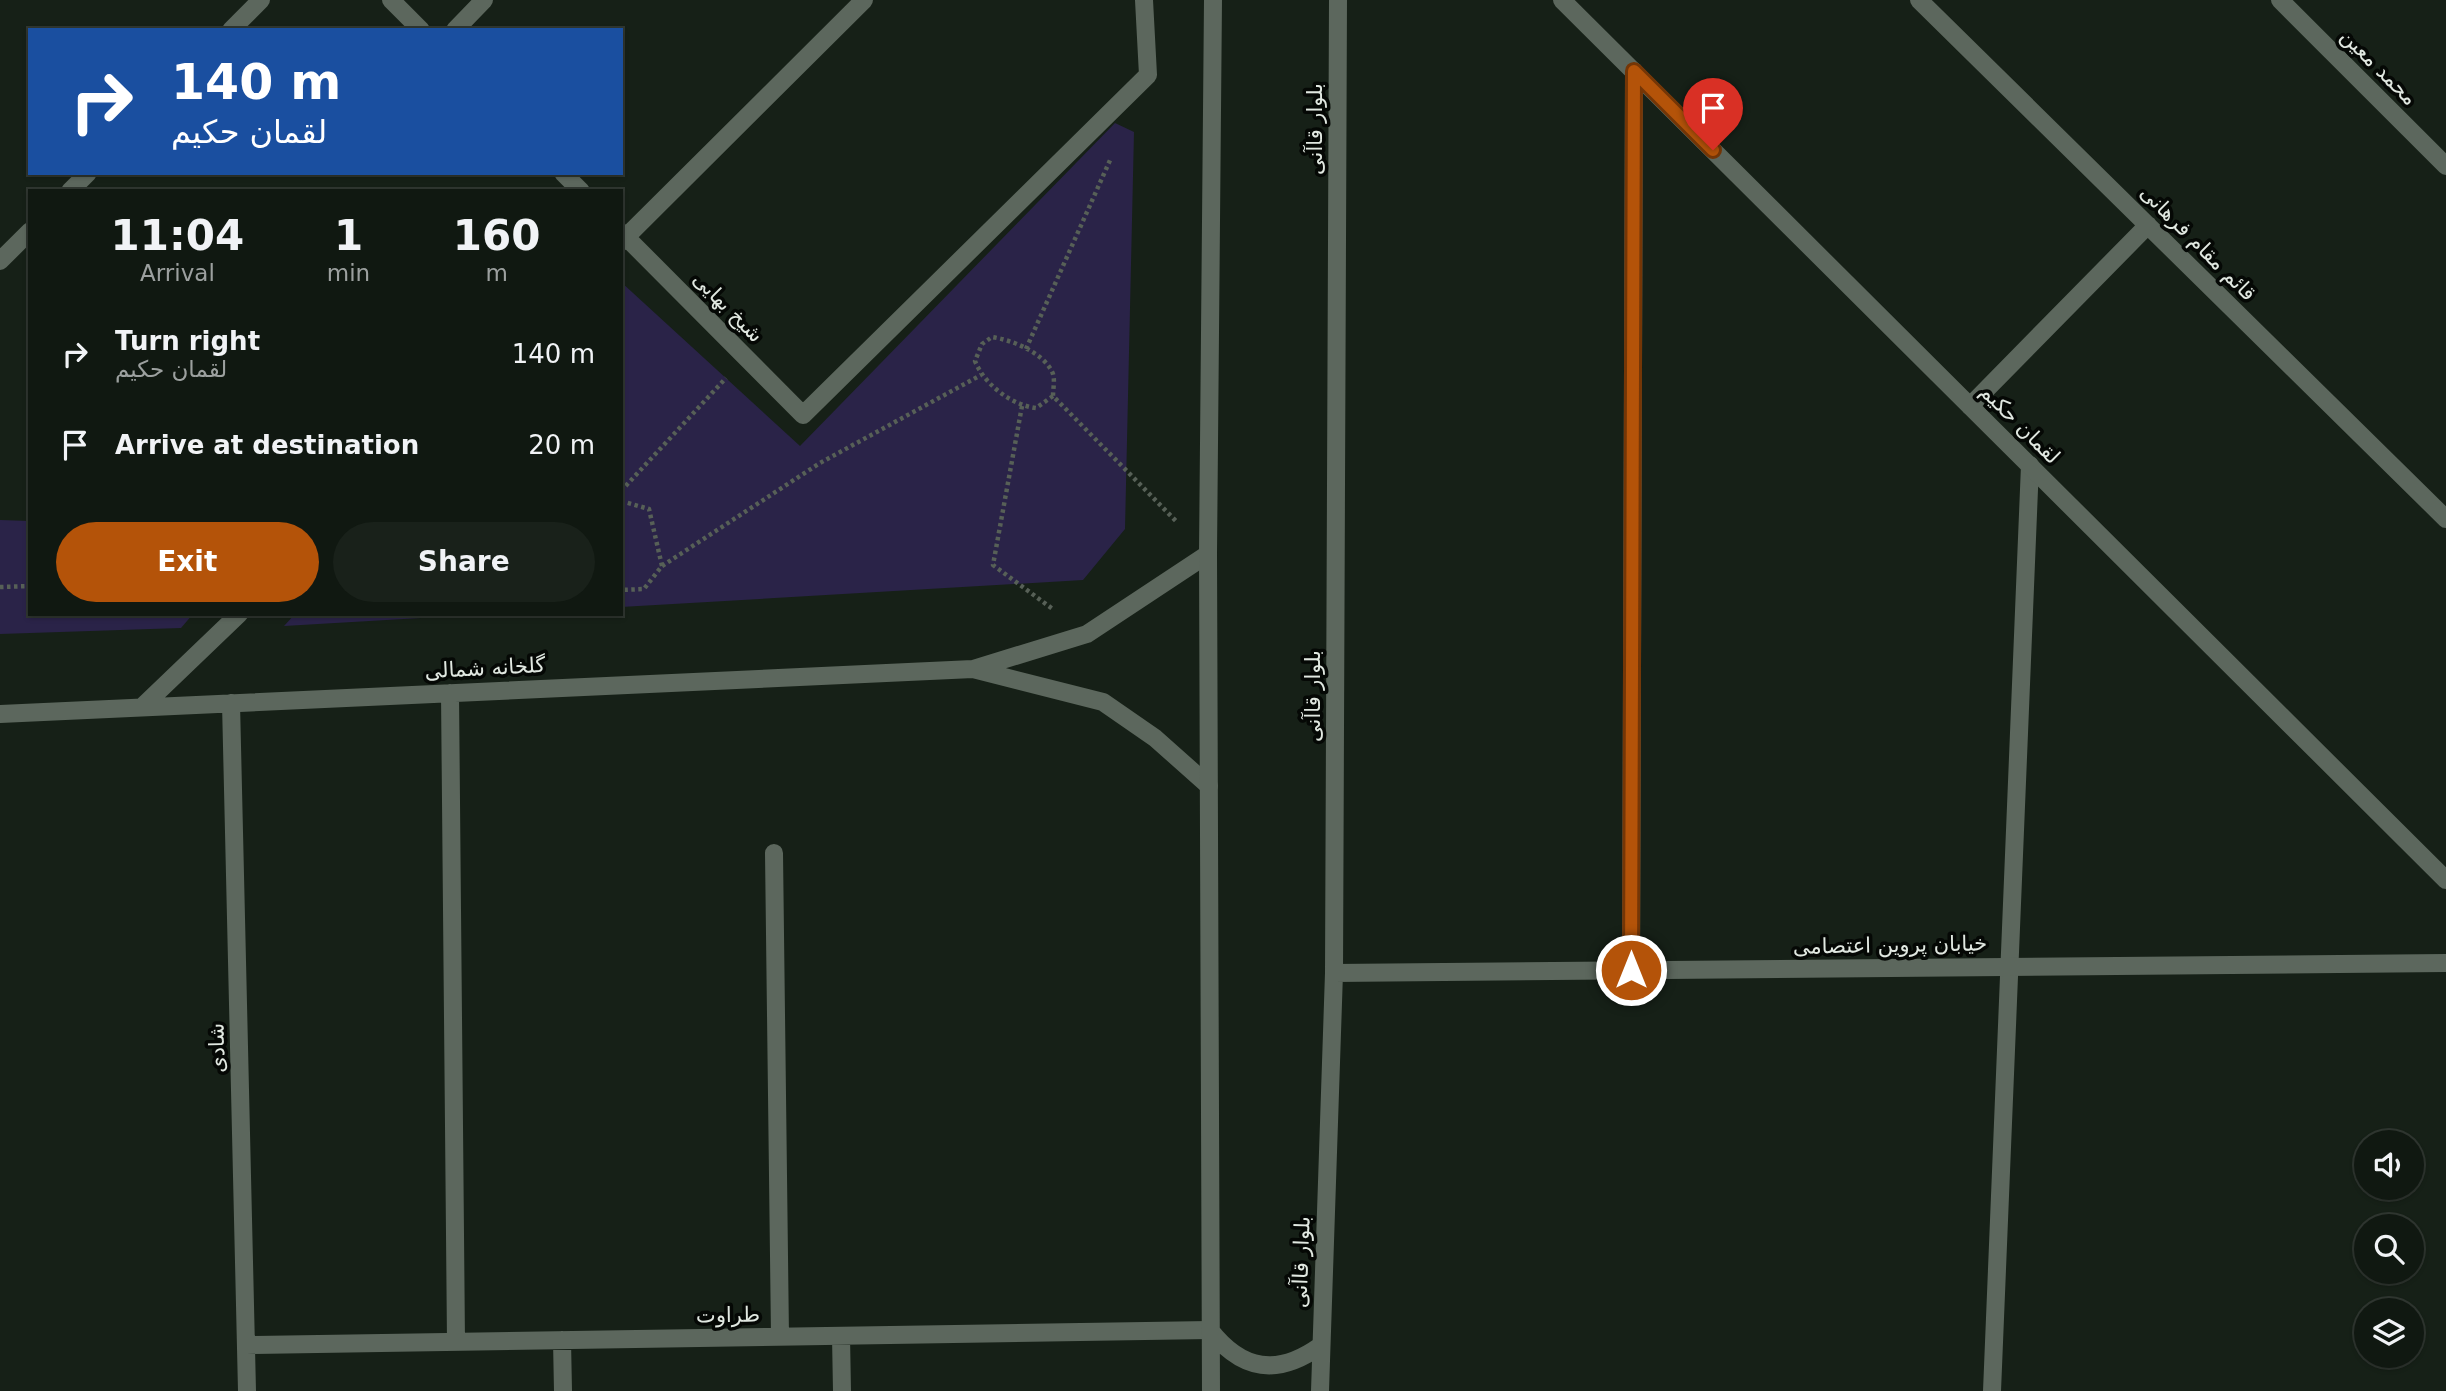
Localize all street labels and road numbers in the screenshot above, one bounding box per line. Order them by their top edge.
street label: محمد معین [2336,24,2422,110]
street label: بلوار قاآنی [1302,83,1327,175]
street label: قائم مقام فرهانی [2135,180,2261,306]
street label: شیخ بهایی [688,267,768,347]
street label: لقمان حکیم [1975,379,2065,469]
street label: بلوار قاآنی [1300,650,1325,742]
street label: گلخانه شمالی [424,653,546,683]
street label: خیابان پروین اعتصامی [1793,931,1987,959]
street label: شادی [205,1023,229,1073]
street label: بلوار قاآنی [1286,1216,1315,1308]
street label: طراوت [696,1302,760,1328]

